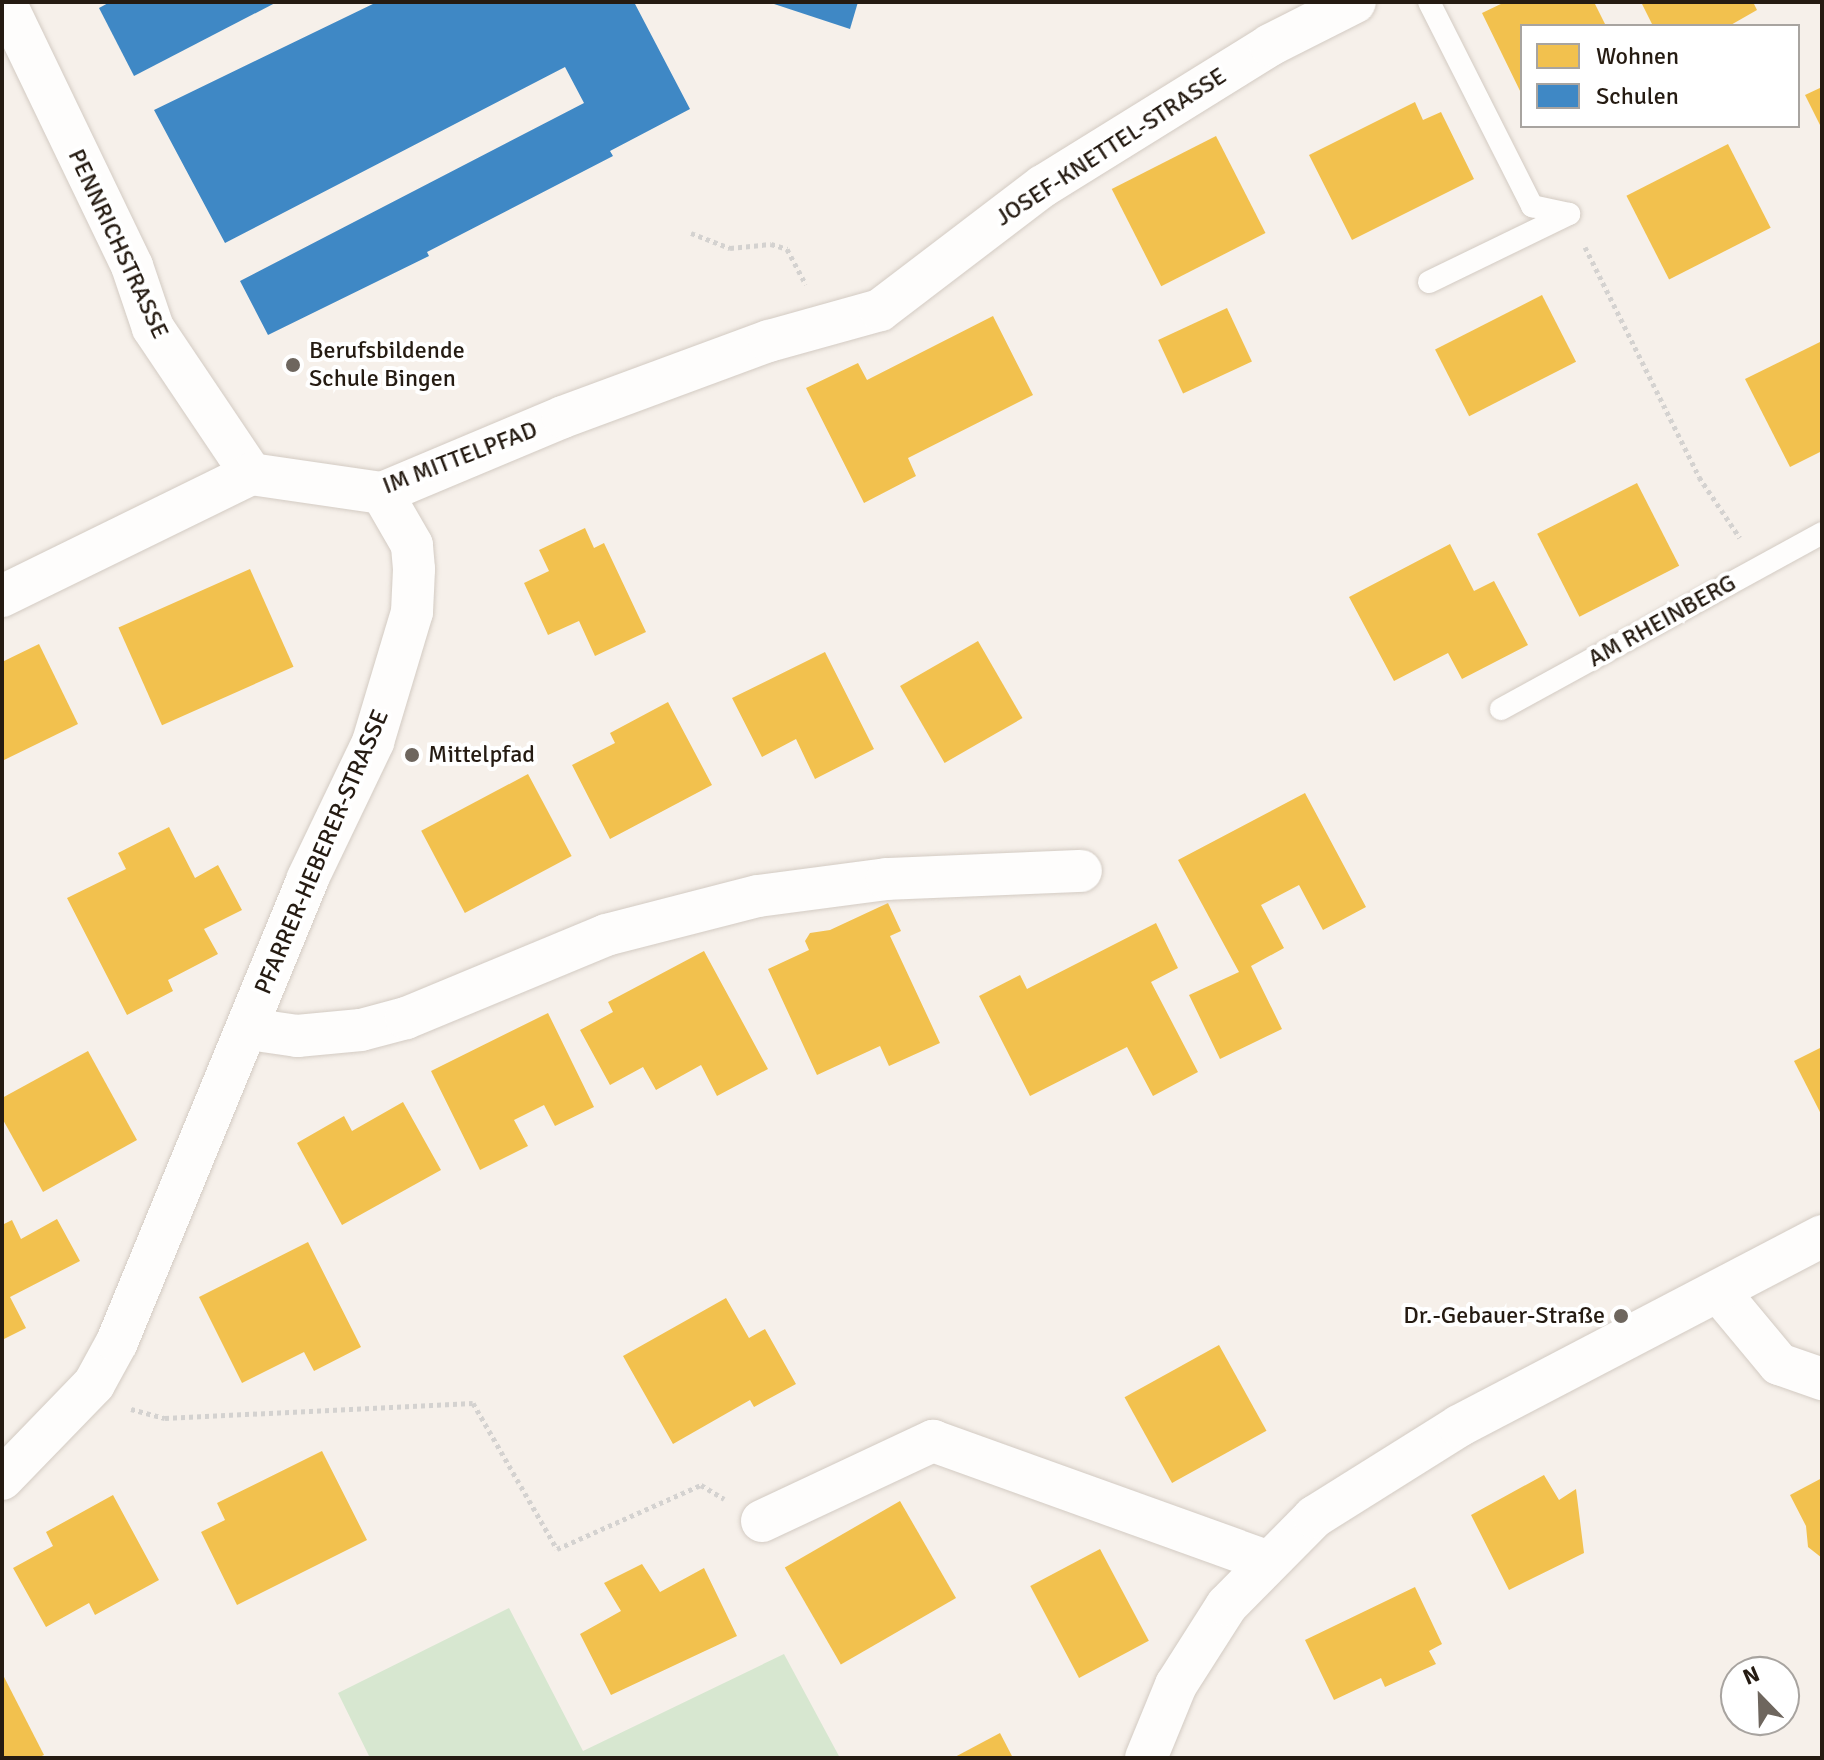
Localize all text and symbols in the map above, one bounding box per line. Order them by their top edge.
legend [1520,24,1800,128]
text: Wohnen [1596,41,1679,71]
street label: JOSEF-KNETTEL-STRASSE [990,62,1232,232]
text: Schulen [1596,81,1679,111]
street label: PENNRICHSTRASSE [61,145,175,343]
place label: Berufsbildende Schule Bingen [309,337,465,393]
marker: Berufsbildende Schule Bingen [284,356,302,374]
street label: IM MITTELPFAD [379,415,541,501]
street label: AM RHEINBERG [1583,569,1741,673]
street label: PFARRER-HEBERER-STRASSE [249,705,395,999]
place label: Mittelpfad [428,741,535,769]
marker: Mittelpfad [403,746,421,764]
place label: Dr.-Gebauer-Straße [1403,1302,1605,1330]
marker: Dr.-Gebauer-Straße [1612,1307,1630,1325]
north arrow [1720,1656,1800,1736]
text: N [1739,1660,1764,1691]

